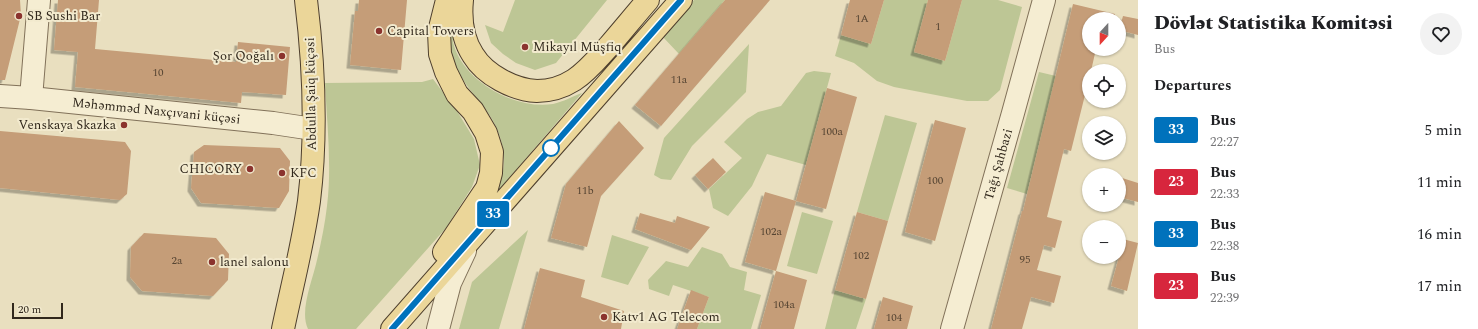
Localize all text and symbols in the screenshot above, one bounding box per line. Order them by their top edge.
place label: SB Sushi Bar [27,6,100,26]
text: Dövlət Statistika Komitəsi [1154,9,1393,38]
house number: 1А [855,10,869,27]
marker: SB Sushi Bar [14,11,24,21]
north arrow [1082,12,1126,56]
map controls [1082,12,1126,264]
button: heart [1420,13,1462,55]
house number: 1 [935,18,941,35]
place label: Capital Towers [387,21,474,41]
marker: Capital Towers [374,26,384,36]
street label: Abdulla Şaiq küçəsi [300,37,322,151]
place label: Mikayıl Müşfiq [533,37,621,57]
text: Bus [1154,39,1175,59]
marker: Mikayıl Müşfiq [520,42,530,52]
place label: Şor Qoğalı [213,46,274,66]
marker: Şor Qoğalı [277,51,287,61]
house number: 10 [153,64,164,81]
button: locate [1082,64,1126,108]
house number: 11a [671,71,688,88]
text: Departures [1154,74,1232,97]
street label: Məhəmməd Naxçıvani küçəsi [71,92,241,130]
text: Bus [1210,109,1236,132]
place label: Venskaya Skazka [19,115,117,135]
button: layers [1082,116,1126,160]
text: 33 [1168,119,1184,140]
text: 5 min [1424,119,1462,142]
marker: Venskaya Skazka [119,120,129,130]
house number: 100а [821,123,844,140]
street label: Tağı Şahbazi [979,126,1018,203]
text: 22:27 [1210,132,1239,152]
unlabelled marker [542,139,560,157]
place label: CHICORY [179,159,242,179]
text: Bus [1210,161,1236,184]
place label: KFC [290,163,317,183]
marker: CHICORY [245,164,255,174]
marker: KFC [277,168,287,178]
button: + [1082,168,1126,212]
text: 23 [1168,171,1184,192]
text: 11 min [1417,171,1462,194]
house number: 100 [927,172,944,189]
house number: 11b [576,182,594,199]
text: 22:33 [1210,184,1239,204]
line badge: 33 [475,201,511,227]
text: 33 [485,203,501,224]
text: Bus [1210,213,1236,236]
button: − [1082,220,1126,264]
house number: 102а [760,223,783,240]
text: 33 [1168,223,1184,244]
text: 16 min [1417,223,1462,246]
text: 22:38 [1210,236,1239,256]
house number: 102 [853,247,870,264]
house number: 95 [1020,251,1031,268]
house number: 2a [172,252,183,269]
place label: lanel salonu [220,252,289,272]
marker: lanel salonu [207,257,217,267]
text: Bus [1210,265,1236,288]
text: 23 [1168,275,1184,296]
text: 17 min [1417,275,1462,298]
text: 22:39 [1210,288,1239,308]
house number: 104а [773,296,796,313]
scale bar [12,301,63,320]
text: 20 m [18,301,41,318]
place label: Katv1 AG Telecom [612,307,720,327]
house number: 104 [886,309,903,326]
marker: Katv1 AG Telecom [599,312,609,322]

